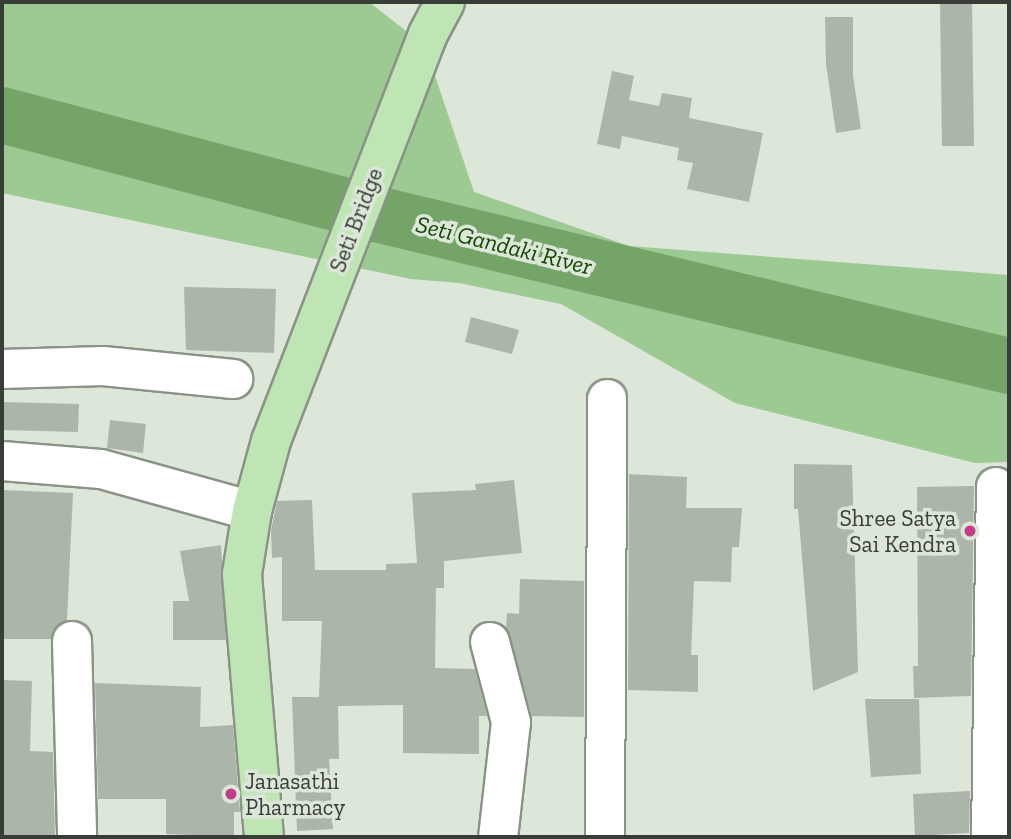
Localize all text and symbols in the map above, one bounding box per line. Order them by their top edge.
street label: Seti Bridge [324,164,388,276]
water label: Seti Gandaki River [413,209,595,281]
place label: Shree Satya Sai Kendra [840,504,956,558]
marker: Shree Satya Sai Kendra [962,523,978,539]
place label: Janasathi Pharmacy [245,767,345,821]
marker: Janasathi Pharmacy [223,786,239,802]

